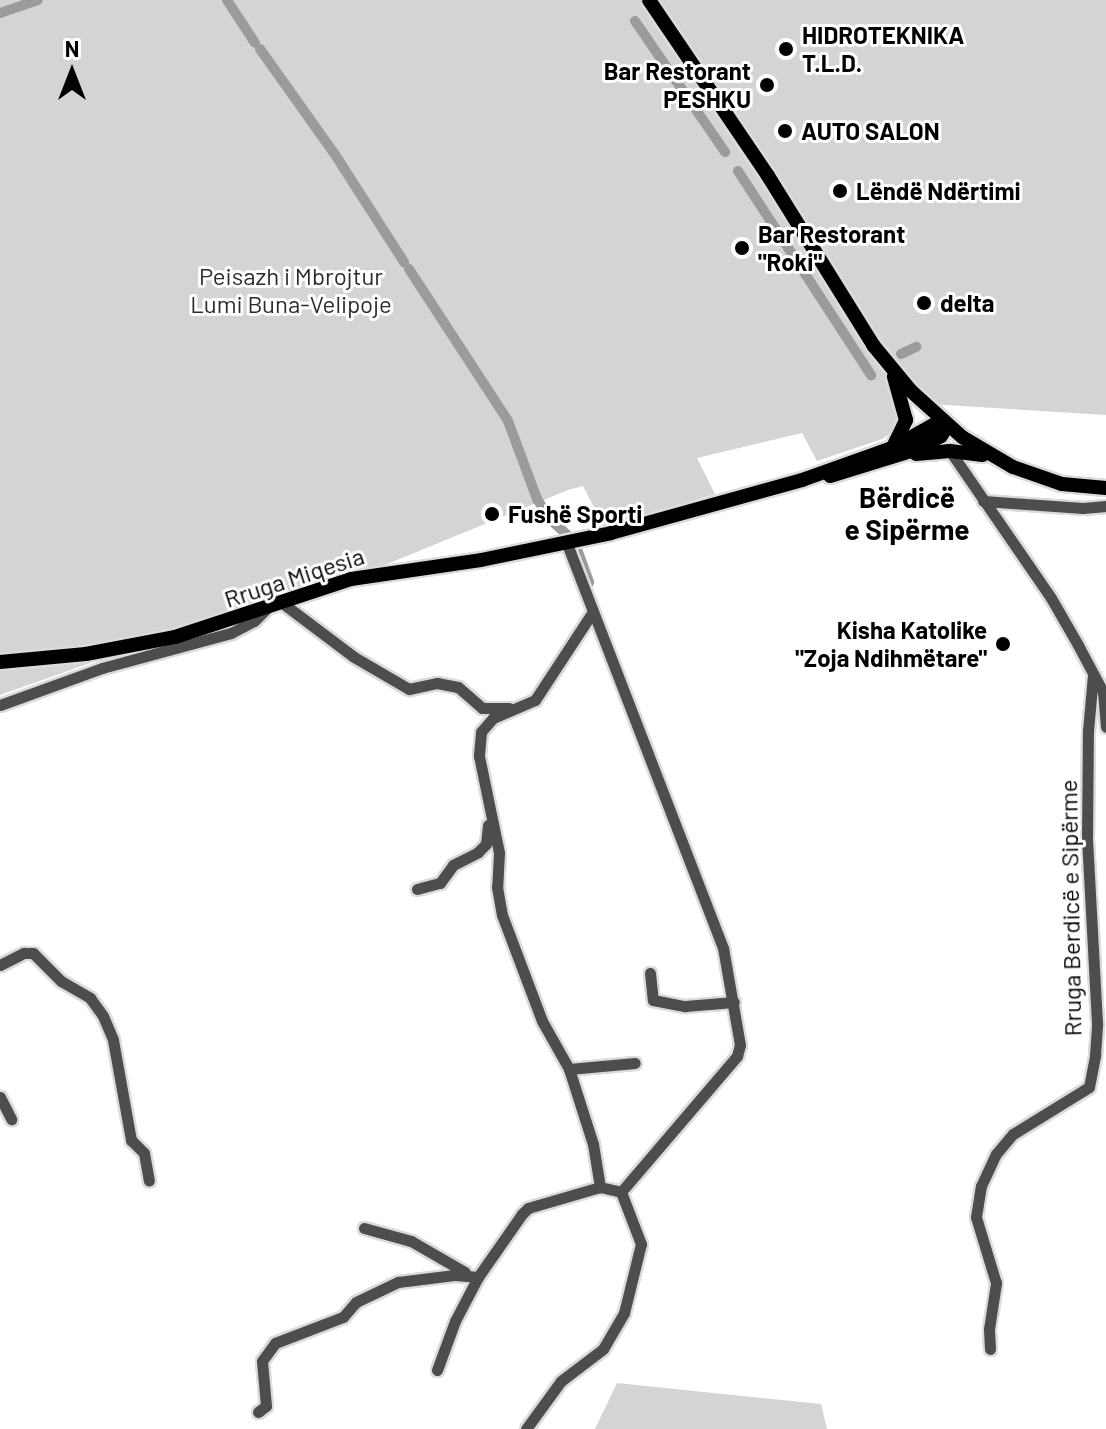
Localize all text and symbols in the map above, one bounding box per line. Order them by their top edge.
place label: HIDROTEKNIKA T.L.D. [802,21,964,77]
north arrow [32,32,112,112]
text: N [65,35,79,61]
marker: HIDROTEKNIKA T.L.D. [777,40,795,58]
place label: Bar Restorant PESHKU [604,57,751,113]
marker: Bar Restorant PESHKU [758,76,776,94]
place label: AUTO SALON [801,117,940,145]
marker: AUTO SALON [776,122,794,140]
place label: Lëndë Ndërtimi [856,177,1021,205]
marker: Lëndë Ndërtimi [831,182,849,200]
place label: Bar Restorant "Roki" [758,220,905,276]
marker: Bar Restorant "Roki" [733,239,751,257]
park label: Peisazh i Mbrojtur Lumi Buna-Velipoje [190,262,392,318]
place label: delta [940,289,994,317]
marker: delta [915,294,933,312]
district label: Bërdicë e Sipërme [844,480,970,546]
place label: Fushë Sporti [508,500,642,528]
marker: Fushë Sporti [483,505,501,523]
street label: Rruga Miqesia [220,541,368,613]
place label: Kisha Katolike "Zoja Ndihmëtare" [795,616,987,672]
marker: Kisha Katolike "Zoja Ndihmëtare" [994,635,1012,653]
street label: Rruga Berdicë e Sipërme [1053,779,1087,1037]

